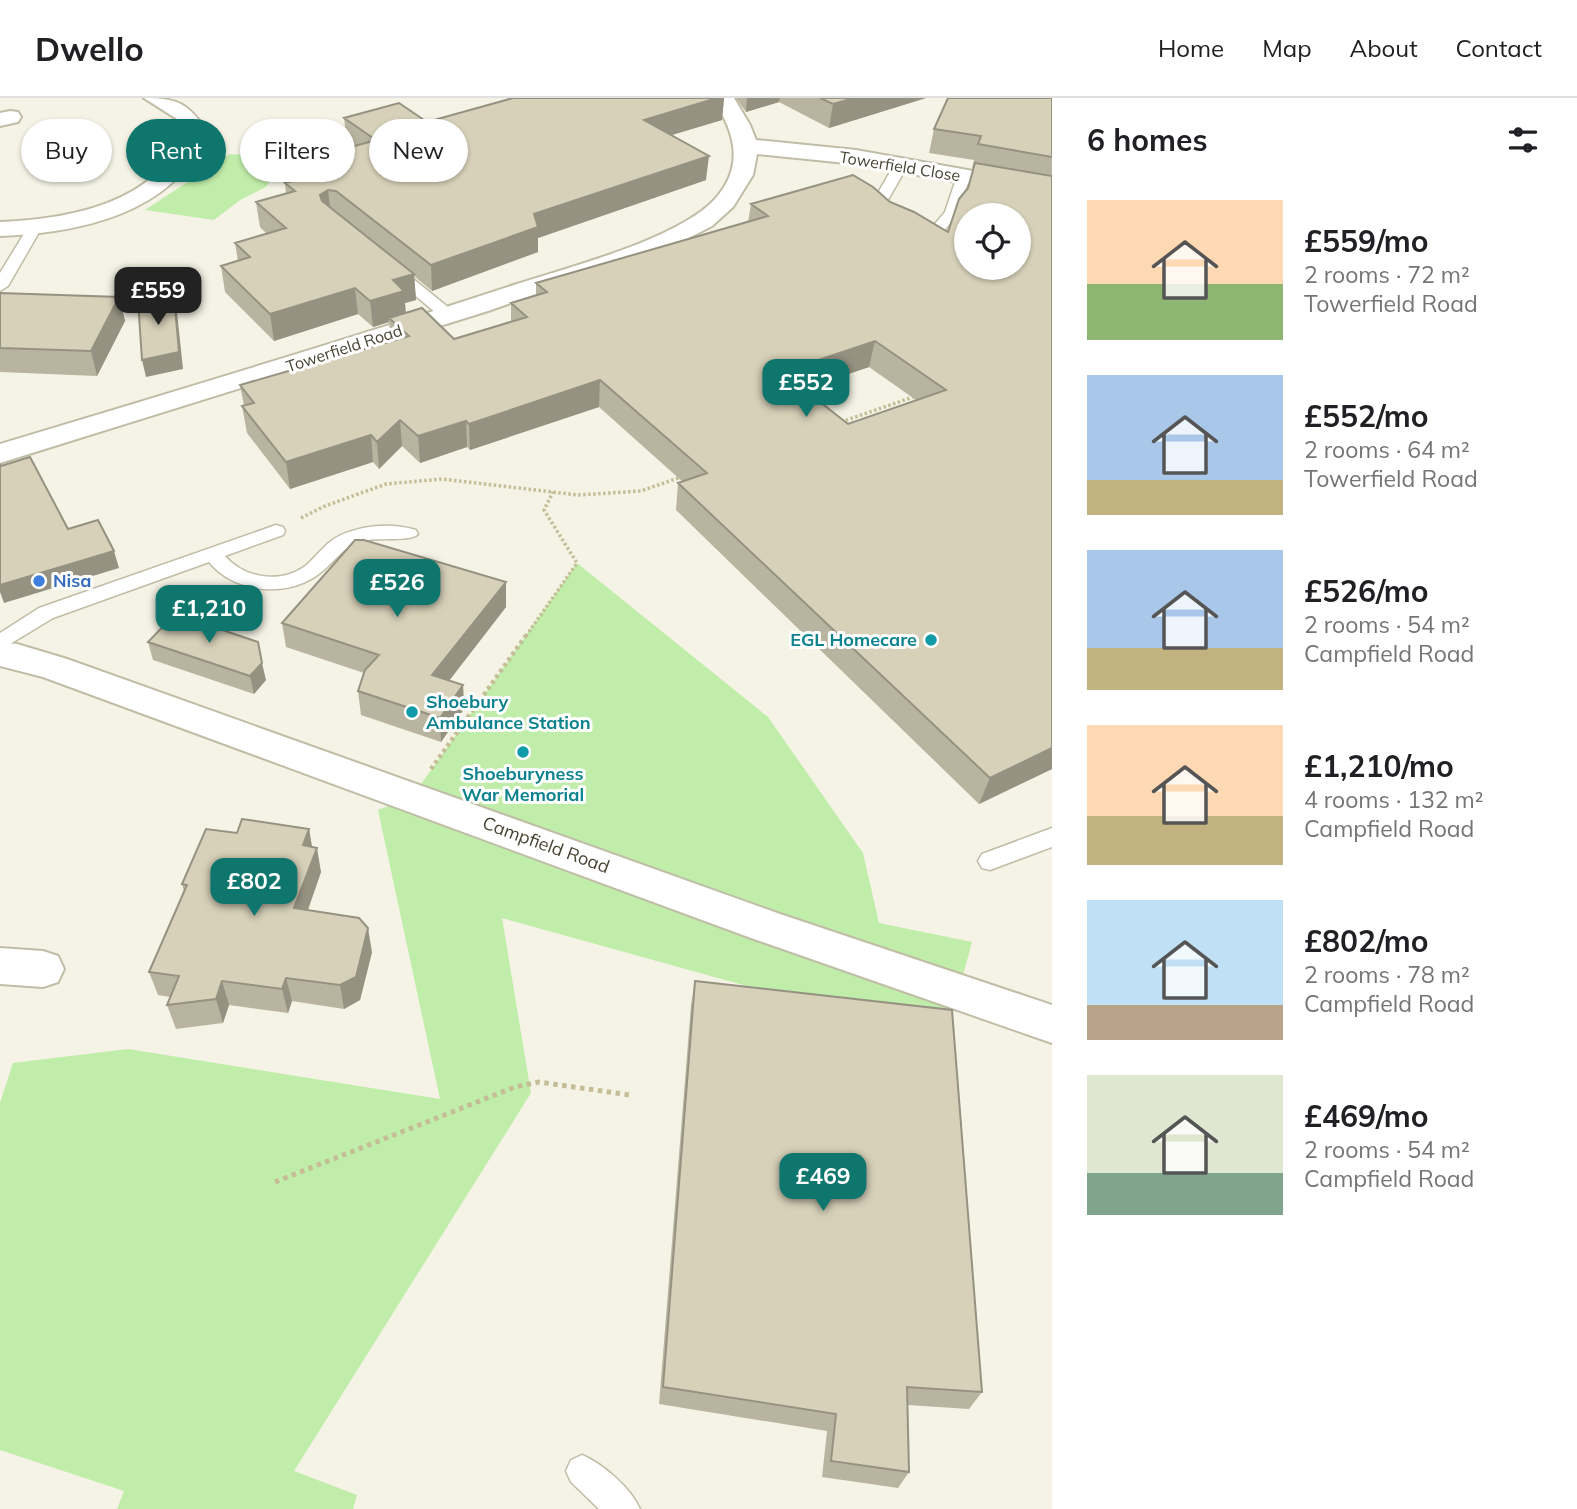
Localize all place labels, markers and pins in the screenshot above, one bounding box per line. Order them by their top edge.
pin: £559 [117,268,199,327]
pin: £552 [765,360,847,419]
pin: £526 [356,560,438,619]
place label: Nisa [53,569,91,592]
marker: Nisa [31,573,47,589]
pin: £1,210 [152,586,266,645]
place label: EGL Homecare [790,628,917,651]
marker: EGL Homecare [923,632,939,648]
place label: Shoebury Ambulance Station [426,690,591,734]
marker: Shoebury Ambulance Station [404,704,420,720]
marker: Shoeburyness War Memorial [515,744,531,760]
place label: Shoeburyness War Memorial [462,762,584,806]
pin: £802 [213,858,295,918]
pin: £469 [782,1154,864,1213]

